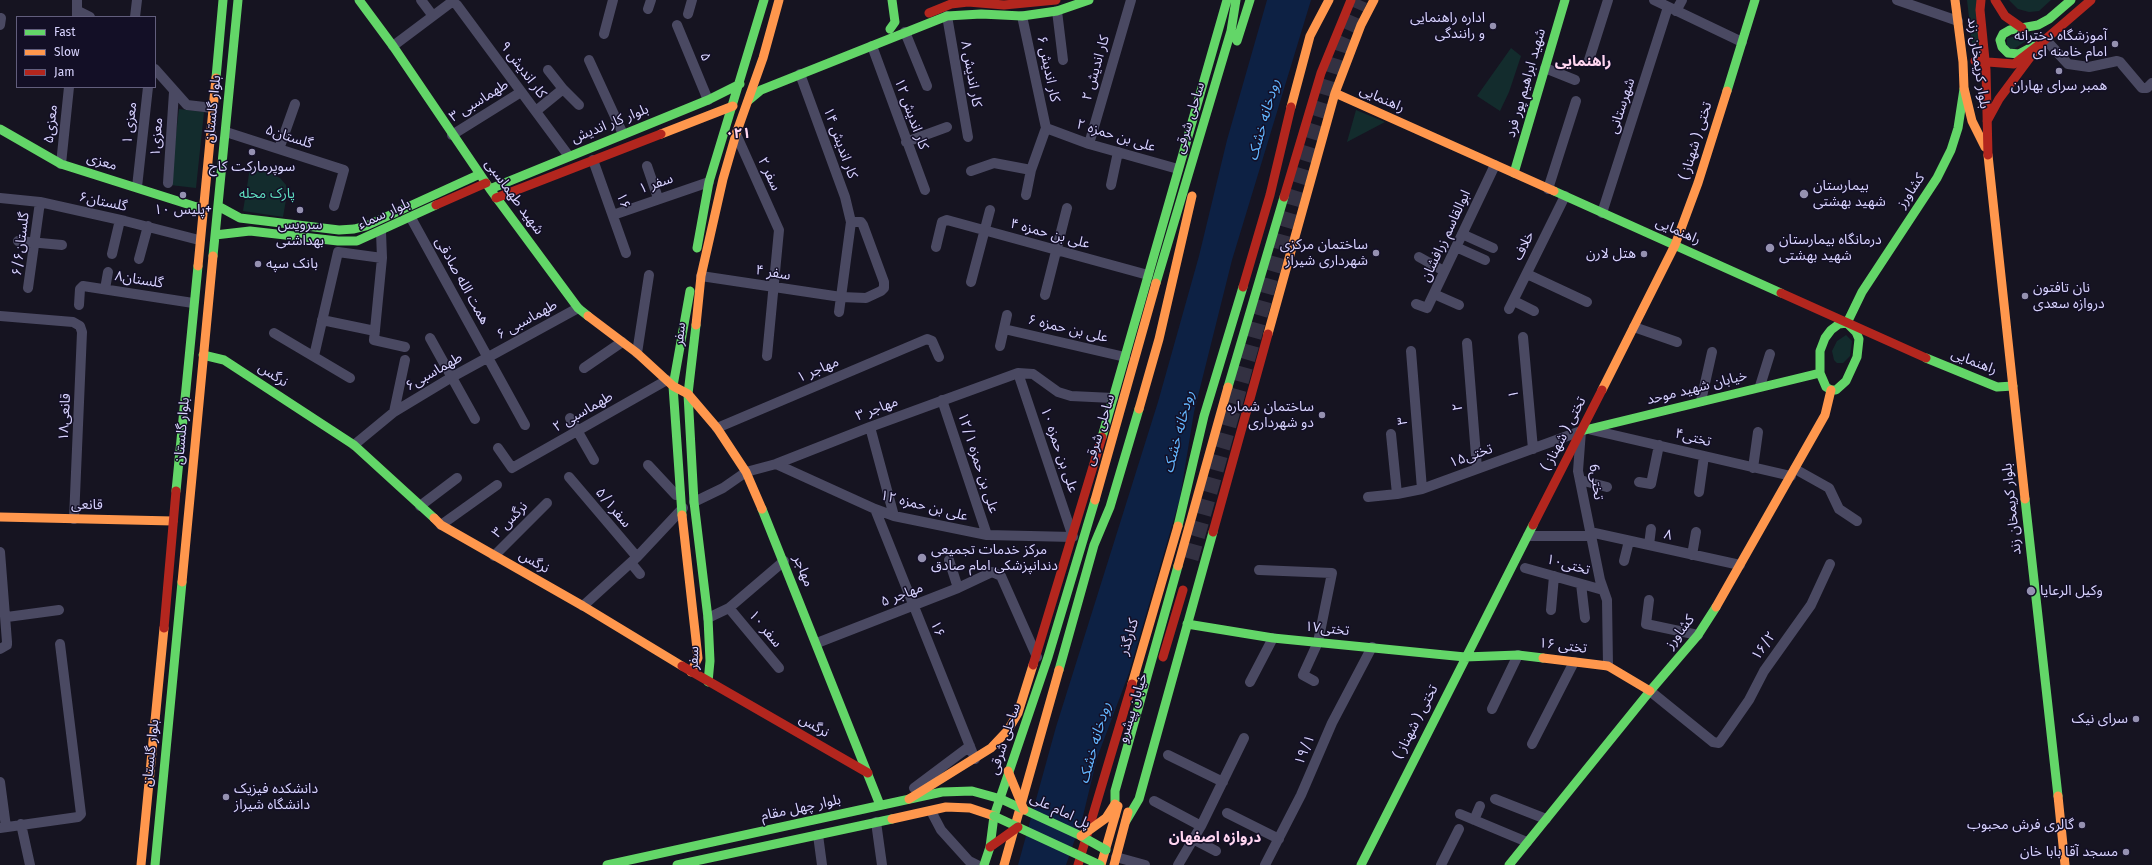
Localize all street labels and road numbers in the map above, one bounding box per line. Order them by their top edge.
street label: بلوار کریمخان زند [1963,16,1993,110]
street label: شهید ابراهیم پور فرد [1502,27,1550,139]
street label: ۲ کار اندیش [1079,34,1113,102]
street label: ۶ کار اندیش [1033,35,1063,103]
street label: ۹ کار اندیش [496,38,550,102]
street label: ۸ کار اندیش [957,40,985,108]
street label: ۵ [696,50,714,64]
street label: بلوار گلستان [201,75,225,143]
street label: ۳ طهماسبی [446,76,512,126]
street label: ۱۲ کار اندیش [890,76,932,152]
street label: شهرستانی [1605,76,1639,136]
street label: ساحلی شرقی [1171,80,1209,156]
street label: راهنمایی [1357,82,1407,116]
street label: تختی ( شهناز ) [1676,100,1716,182]
street label: معزی ۱ [119,101,141,145]
street label: بلوار کار اندیش [569,101,651,147]
street label: ۵معزی [41,104,61,144]
street label: ۱۴ کار اندیش [819,105,861,181]
street label: ۲ علی بن حمزه [1074,116,1158,156]
street label: ۱معزی [147,117,167,157]
street label: گلستان۵ [263,121,315,153]
street label: معزی [85,149,119,175]
street label: ۲ سفر [754,155,784,193]
street label: شهید طهماسبی [481,156,547,238]
street label: ۱ سفر [637,170,675,198]
street label: کشاورز [1893,170,1929,212]
street label: ابوالقاسم زرافشان [1417,187,1475,285]
street label: گلستان۶ [77,189,129,215]
street label: ۱۶ [612,191,634,211]
street label: بلوار سماء [355,195,413,233]
street label: ۶/۶گلستان [9,211,33,277]
street label: راهنمایی [1653,214,1703,248]
street label: ۴ علی بن حمزه [1008,215,1092,253]
street label: خلاف [1510,229,1538,263]
street label: همت الله صادقی [431,235,493,327]
street label: ۴ سفر [754,262,792,284]
street label: گلستان۸ [114,268,164,292]
street label: ۶ طهماسبی [494,297,560,343]
street label: ۶ علی بن حمزه [1026,312,1110,346]
street label: سفر [670,321,690,347]
street label: راهنمایی [1949,346,1999,378]
street label: ۶طهماسبی [403,349,465,395]
street label: ۱ مهاجر [794,354,842,386]
street label: نرگس [255,359,291,391]
street label: خیابان شهید موحد [1645,367,1749,409]
street label: ۲ طهماسبی [550,388,616,436]
street label: ۱ [1505,389,1523,399]
street label: ساحلی شرقی [1081,392,1119,468]
street label: ۱۸قانعی [55,393,75,441]
street label: ۳ مهاجر [853,393,901,425]
street label: تختی ( شهناز ) [1538,394,1590,474]
street label: بلوار گلستان [171,397,193,465]
street label: ۲ [1449,402,1467,412]
street label: ۱۰ علی بن حمزه [1036,405,1082,495]
street label: ۱۲/۱ علی بن حمزه [954,410,1002,516]
street label: ۳ [1394,416,1412,426]
street label: تختی۴ [1673,425,1713,451]
street label: تختی۱۵ [1447,440,1495,472]
street label: بلوار کریمخان زند [1999,462,2025,556]
street label: 6تختی [1585,463,1607,501]
street label: ۵/۱سفر [592,485,634,531]
street label: ۱۲ علی بن حمزه [878,487,970,525]
street label: قانعی [71,496,103,514]
street label: ۳ نرگس [489,498,531,542]
street label: ۸ [1662,526,1674,544]
street label: نرگس [516,547,552,577]
street label: تختی۱۰ [1544,551,1592,579]
street label: مهاجر [789,553,817,589]
street label: ۵ مهاجر [878,579,926,611]
street label: ۱۰ سفر [745,607,785,651]
street label: کشاورز [1662,612,1698,652]
street label: کنارگذر [1115,617,1143,657]
street label: ۱۶ [926,618,948,640]
street label: تختی۱۷ [1304,618,1350,640]
street label: ۱۶/۲ [1748,628,1780,664]
street label: تختی ۱۶ [1538,635,1588,657]
street label: سفر [685,646,703,670]
street label: خیابان پیشرو [1114,671,1152,745]
street label: تختی ( شهناز ) [1390,682,1442,762]
street label: ساحلی شرقی [986,701,1024,777]
street label: نرگس [796,711,832,741]
street label: بلوار گلستان [139,719,163,787]
street label: ۱۹/۱ [1291,732,1319,768]
street label: پل امام علی [1027,790,1093,832]
street label: بلوار چهل مقام [760,791,842,825]

